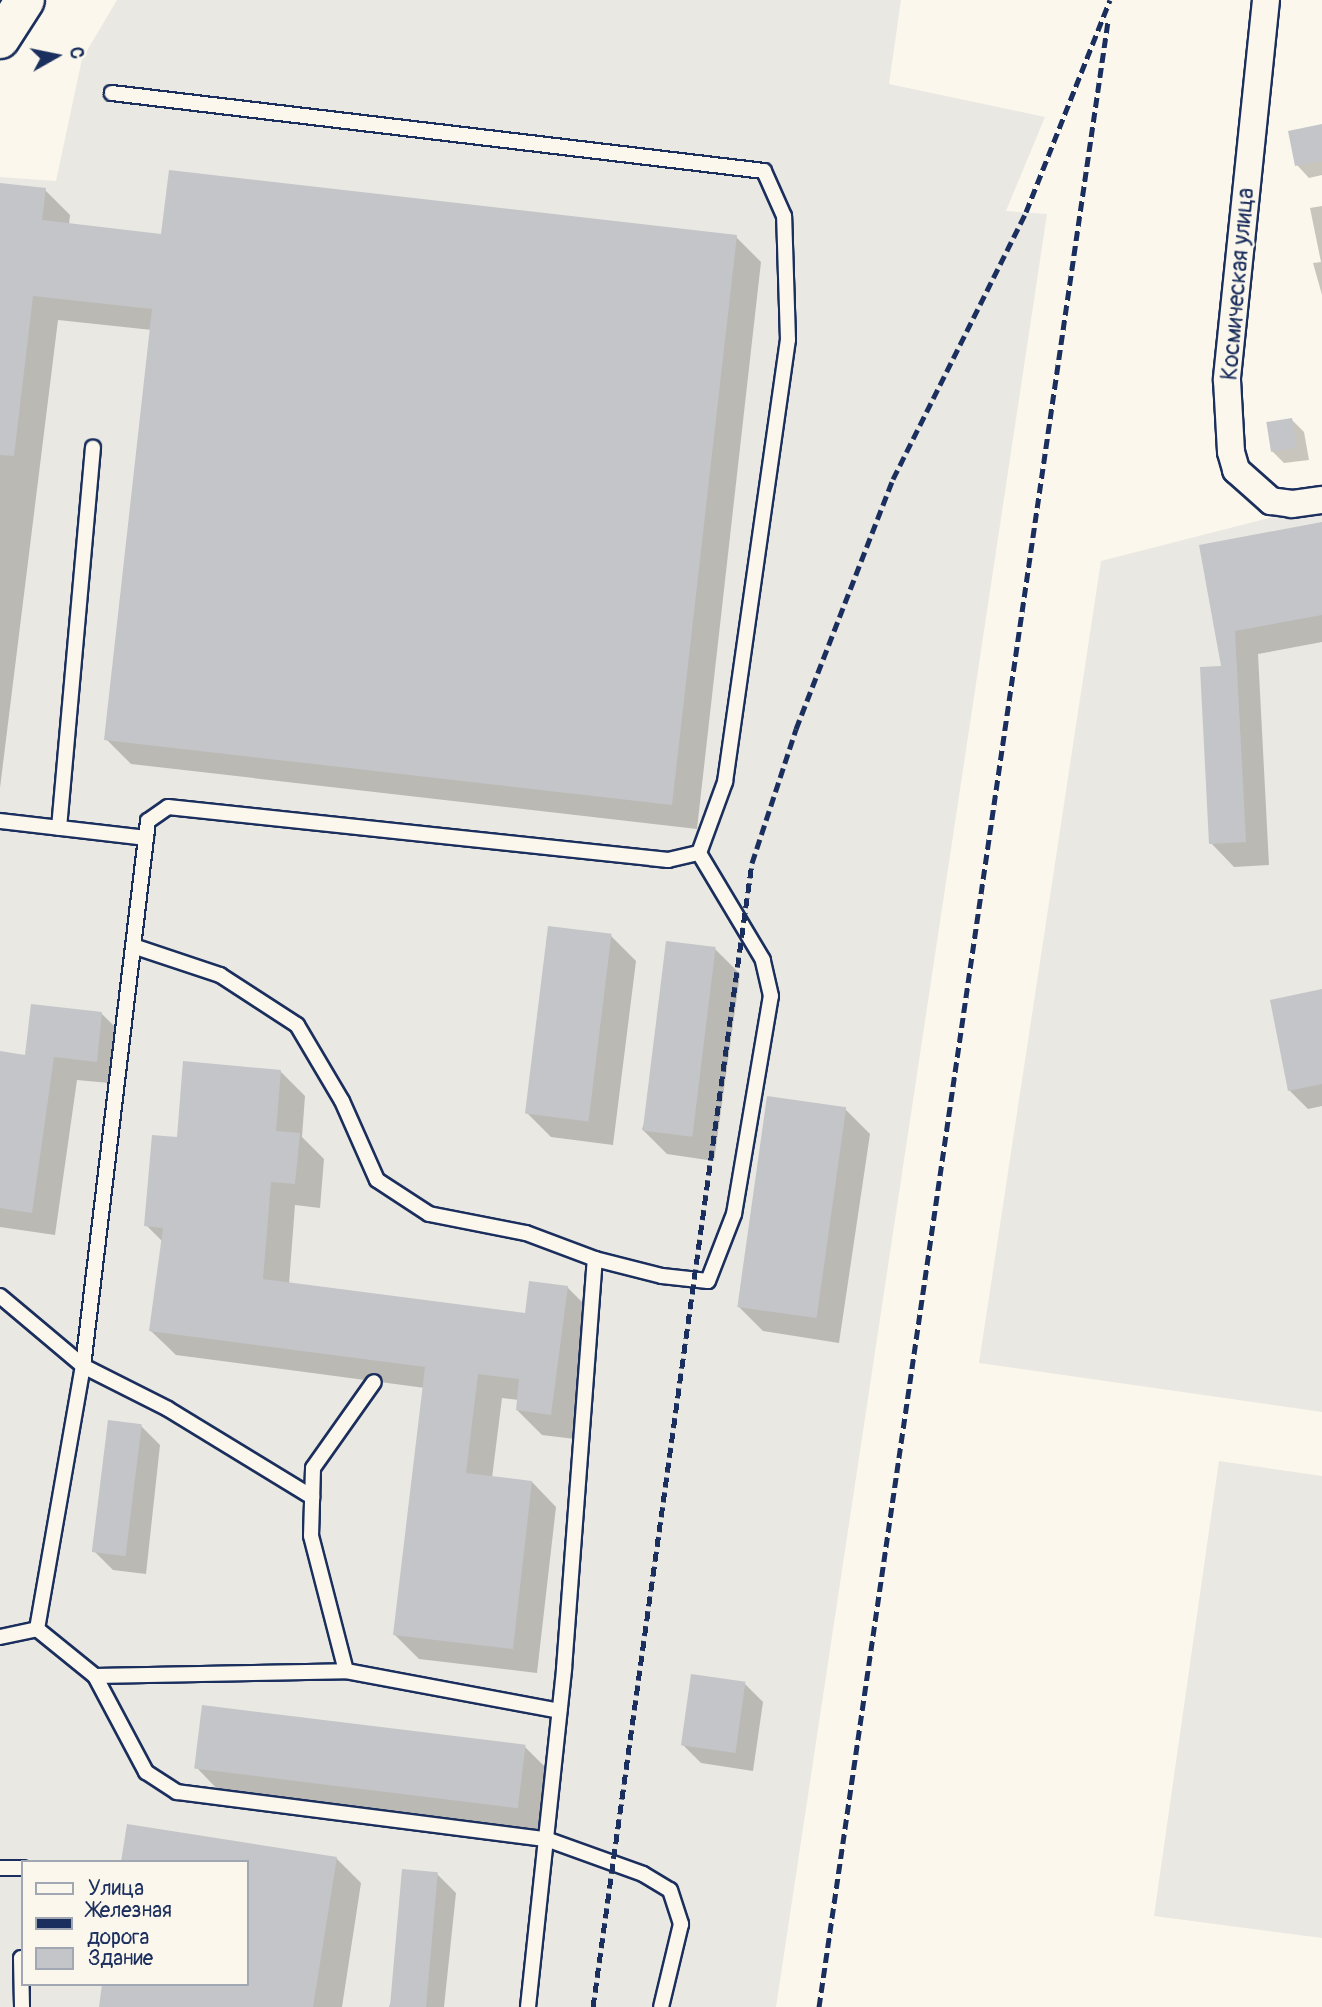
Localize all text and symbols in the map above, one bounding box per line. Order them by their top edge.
north arrow [21,21,91,91]
text: С [64,45,90,60]
street label: Космическая улица [1216,187,1260,381]
legend [21,1860,248,1986]
text: Улица [88,1875,144,1902]
text: Железная дорога [87,1897,172,1951]
text: Здание [88,1945,153,1972]

